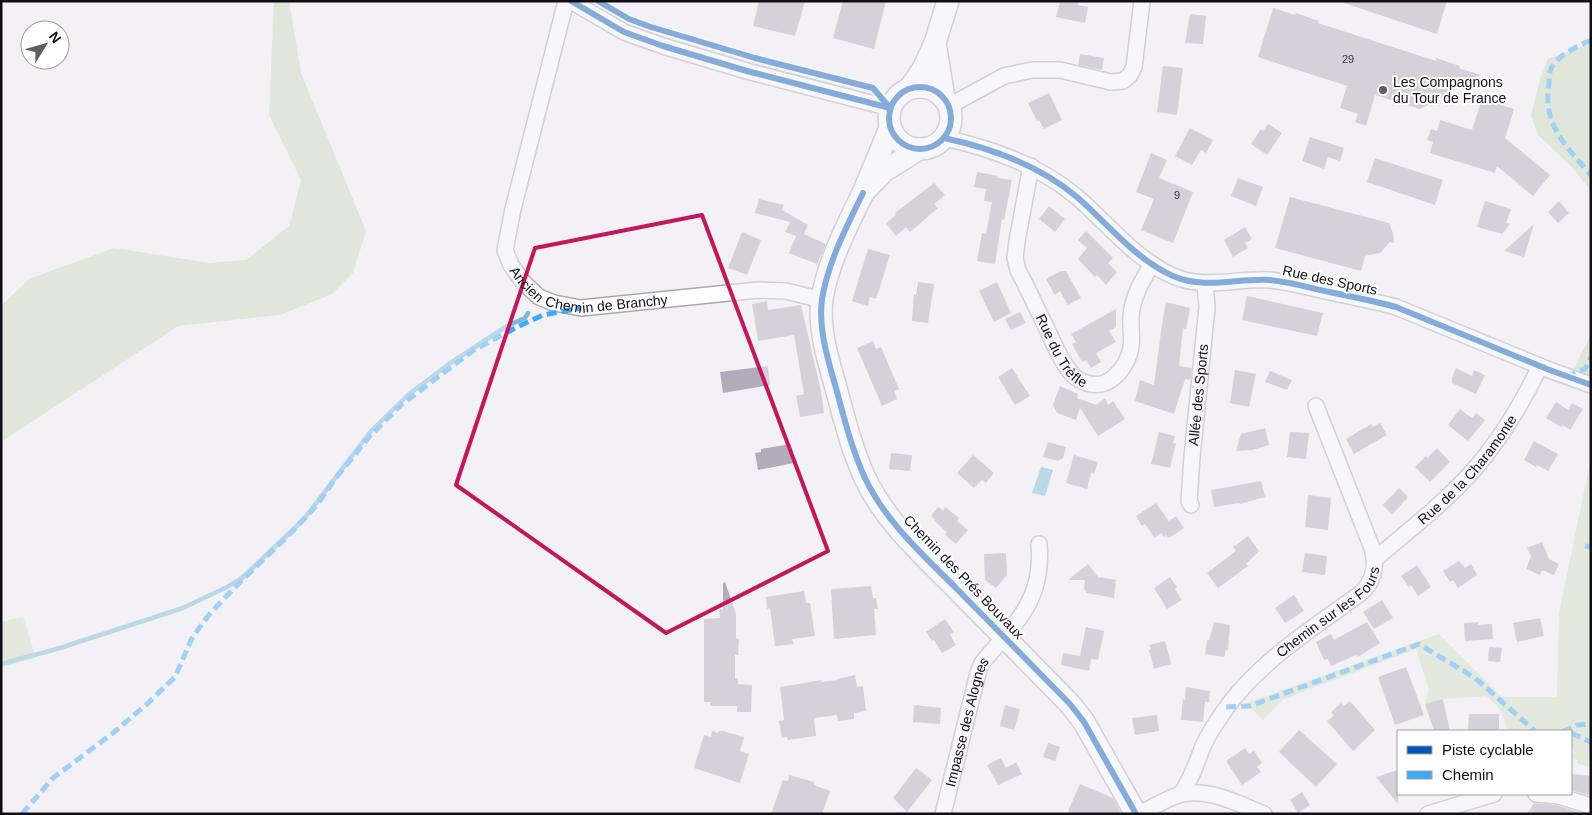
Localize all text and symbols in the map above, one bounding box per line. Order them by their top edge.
north arrow [20,20,70,70]
text: N [46,28,65,46]
house number: 29 [1342,53,1354,65]
place label: Les Compagnons du Tour de France [1393,74,1507,106]
marker: Les Compagnons du Tour de France [1377,84,1389,96]
house number: 9 [1174,189,1180,201]
street label: Rue des Sports [1281,262,1379,298]
street label: Ancien Chemin de Branchy [506,263,668,316]
street label: Rue du Trèfle [1033,311,1090,390]
street label: Allée des Sports [1185,343,1211,446]
street label: Rue de la Charamonte [1415,412,1520,528]
street label: Chemin des Prés Bouvaux [901,512,1027,642]
street label: Chemin sur les Fours [1273,566,1382,661]
street label: Impasse des Alognes [942,654,992,788]
legend [1397,730,1572,795]
text: Piste cyclable [1442,741,1534,758]
text: Chemin [1442,766,1494,783]

